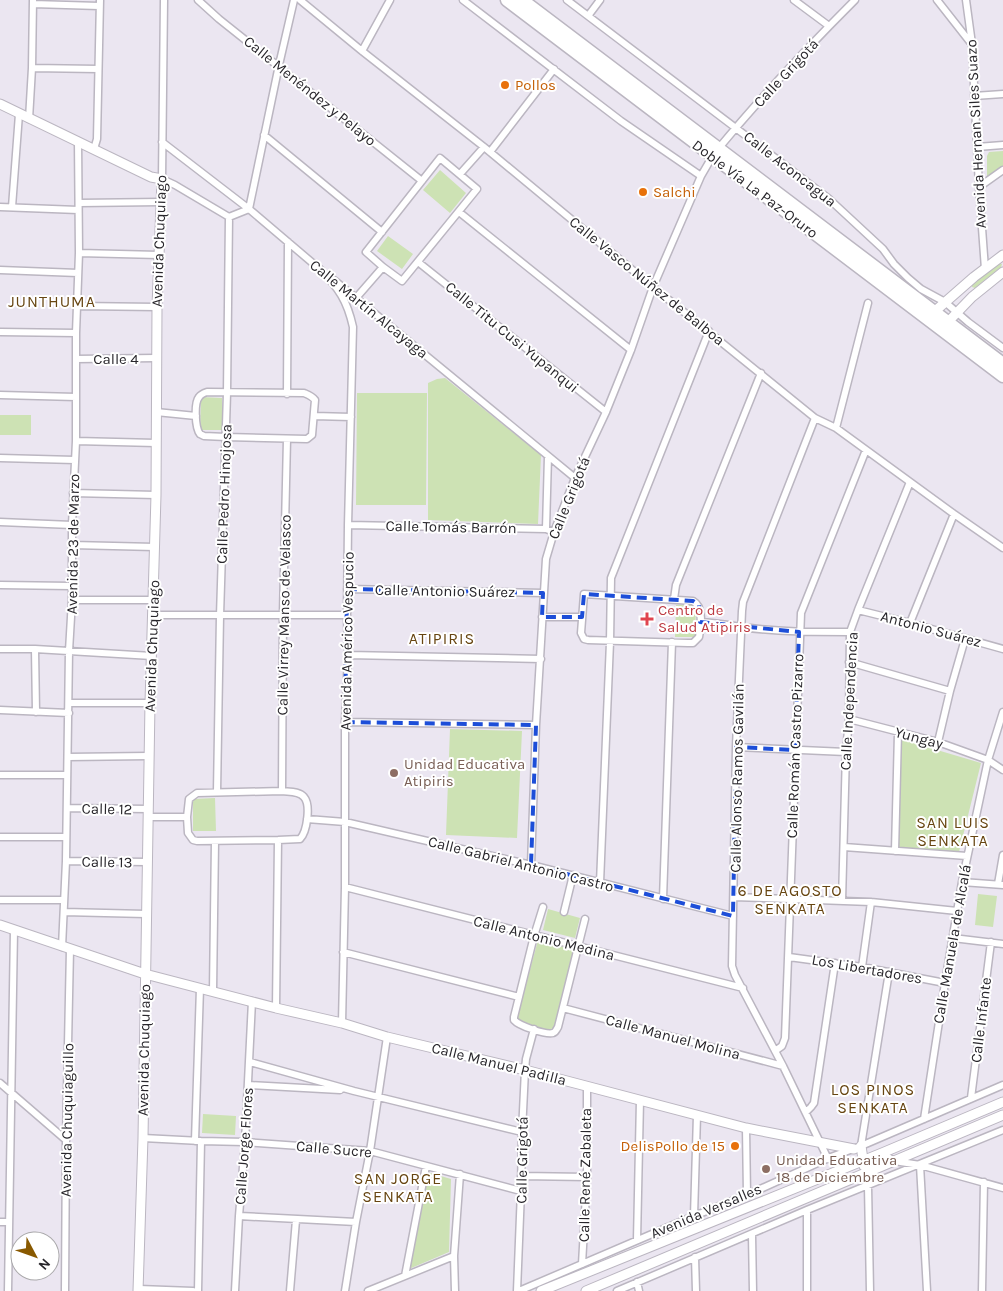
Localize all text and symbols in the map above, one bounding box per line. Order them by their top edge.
street label: Calle Menéndez y Pelayo [240,32,380,150]
street label: Calle Grigotá [750,35,822,111]
street label: Avenida Hernan Siles Suazo [962,39,990,229]
place label: Pollos [515,76,556,94]
marker: Pollos [499,79,511,91]
street label: Calle Aconcagua [740,127,840,211]
street label: Doble Vía La Paz-Oruro [689,136,821,242]
street label: Avenida Chuquiago [148,175,170,307]
place label: Salchi [653,183,696,201]
marker: Salchi [637,186,649,198]
street label: Calle Vasco Núñez de Balboa [566,213,728,349]
street label: Calle Martín Alcayaga [306,256,432,362]
street label: Calle Titu Cusi Yupanqui [442,278,582,396]
district label: JUNTHUMA [8,292,96,311]
street label: Calle 4 [93,350,139,368]
street label: Calle Pedro Hinojosa [213,424,235,564]
street label: Calle Grigotá [544,454,594,542]
street label: Avenida 23 de Marzo [63,473,83,615]
street label: Calle Virrey Manso de Velasco [273,514,295,716]
street label: Calle Tomás Barrón [385,517,517,537]
street label: Avenida Américo Vespucio [336,551,358,731]
street label: Avenida Chuquiago [141,580,163,712]
street label: Calle Antonio Suárez [375,581,515,601]
place label: Centro de Salud Atipiris [658,601,751,636]
street label: Antonio Suárez [879,607,983,651]
marker: Centro de Salud Atipiris [640,612,654,626]
district label: ATIPIRIS [409,629,475,648]
street label: Calle Independencia [836,631,862,771]
street label: Calle Román Castro Pizarro [783,653,807,839]
street label: Calle Alonso Ramos Gavilán [726,683,748,873]
street label: Yungay [893,723,945,753]
place label: Unidad Educativa Atipiris [404,755,525,790]
marker: Unidad Educativa Atipiris [388,767,400,779]
street label: Calle 12 [81,800,133,818]
district label: SAN LUIS SENKATA [916,813,990,850]
street label: Calle Gabriel Antonio Castro [426,832,616,896]
street label: Calle 13 [81,853,133,871]
street label: Calle Manuela de Alcalá [929,863,975,1025]
district label: 6 DE AGOSTO SENKATA [737,881,843,918]
street label: Calle Antonio Medina [471,912,617,964]
street label: Los Libertadores [810,950,924,988]
street label: Calle Infante [967,976,995,1064]
street label: Avenida Chuquiago [134,984,154,1116]
street label: Calle Manuel Molina [604,1010,742,1064]
street label: Calle Manuel Padilla [430,1039,568,1089]
street label: Avenida Chuquiaguillo [57,1043,77,1197]
district label: LOS PINOS SENKATA [831,1080,915,1117]
street label: Calle Jorge Flores [231,1087,257,1205]
street label: Calle René Zabaleta [575,1108,595,1242]
street label: Calle Grigotá [512,1116,532,1204]
street label: Calle Sucre [295,1137,373,1161]
place label: DelisPollo de 15 [621,1137,725,1155]
marker: DelisPollo de 15 [729,1140,741,1152]
place label: Unidad Educativa 18 de Diciembre [776,1151,897,1186]
marker: Unidad Educativa 18 de Diciembre [760,1163,772,1175]
district label: SAN JORGE SENKATA [354,1169,442,1206]
street label: Avenida Versalles [648,1179,764,1243]
north arrow [10,1231,60,1281]
text: N [35,1255,54,1274]

